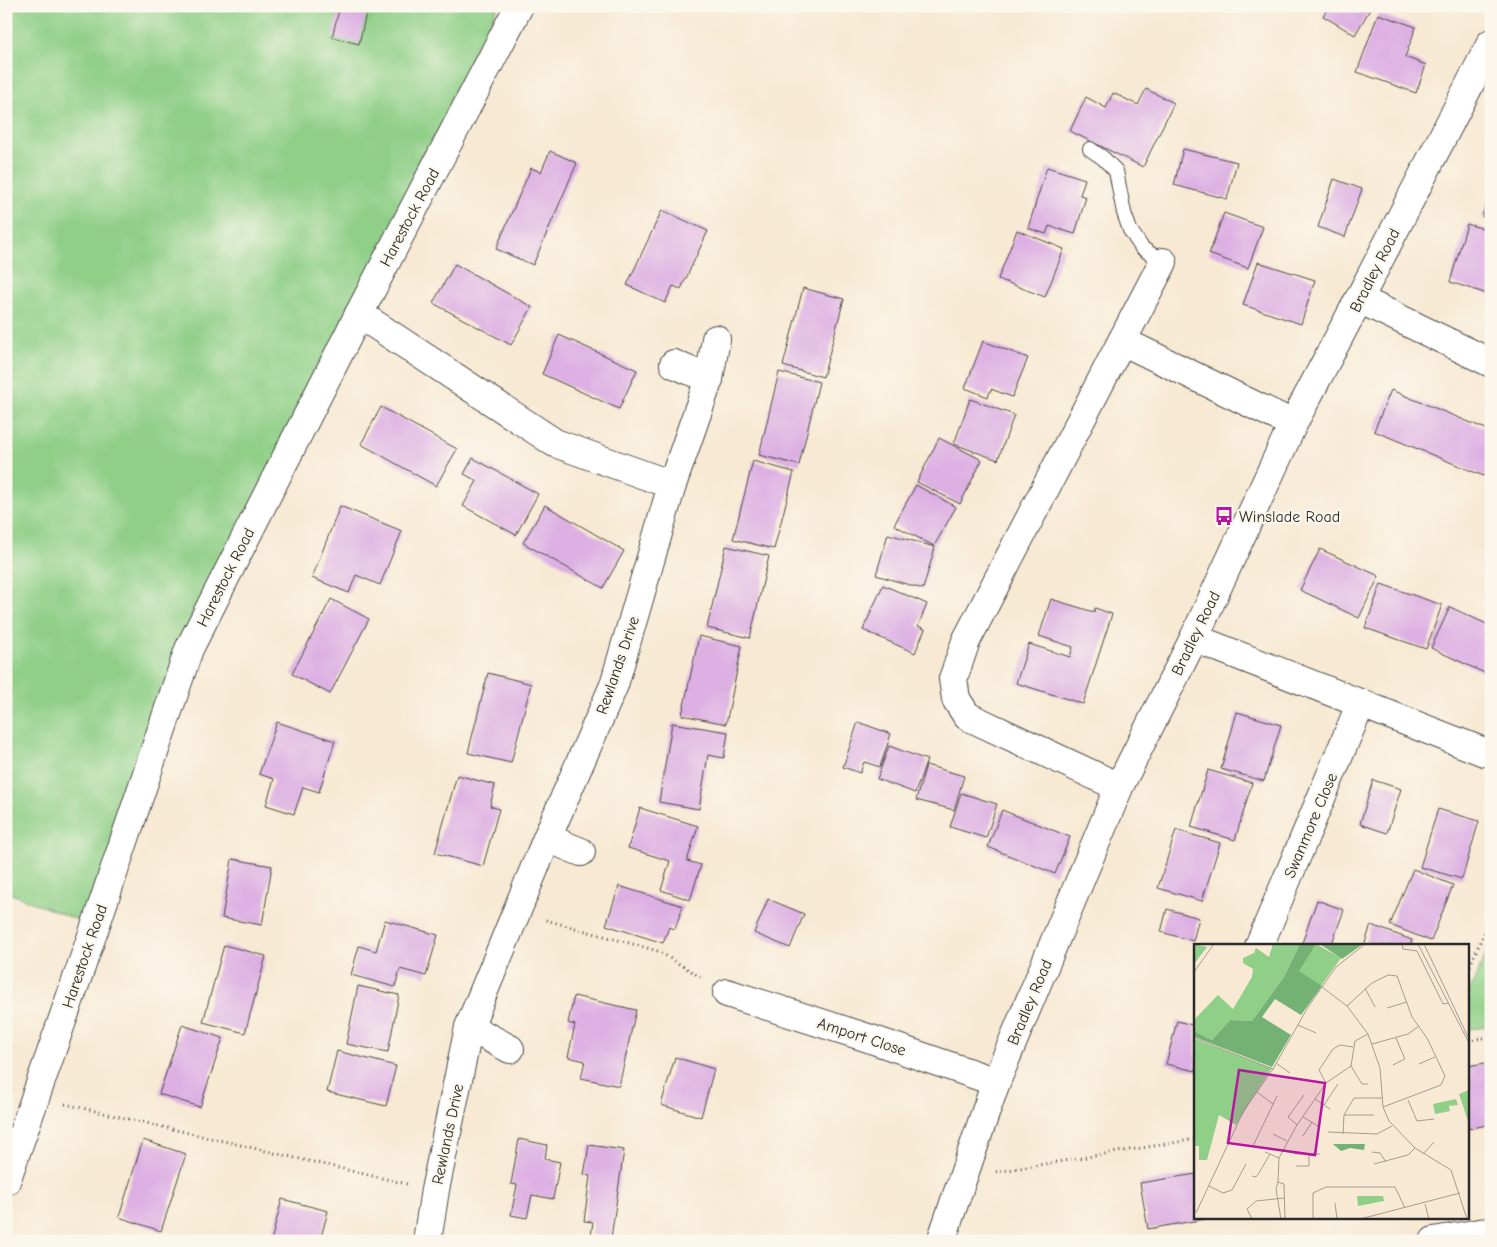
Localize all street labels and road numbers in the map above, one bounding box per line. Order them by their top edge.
street label: Harestock Road [376,165,443,270]
street label: Bradley Road [1346,226,1404,315]
street label: Harestock Road [193,525,259,630]
street label: Bradley Road [1168,588,1224,678]
street label: Rewlands Drive [593,614,643,717]
street label: Swanmore Close [1281,770,1341,881]
street label: Harestock Road [59,902,111,1011]
street label: Bradley Road [1004,957,1056,1048]
street label: Amport Close [815,1014,908,1060]
street label: Rewlands Drive [429,1082,467,1186]

